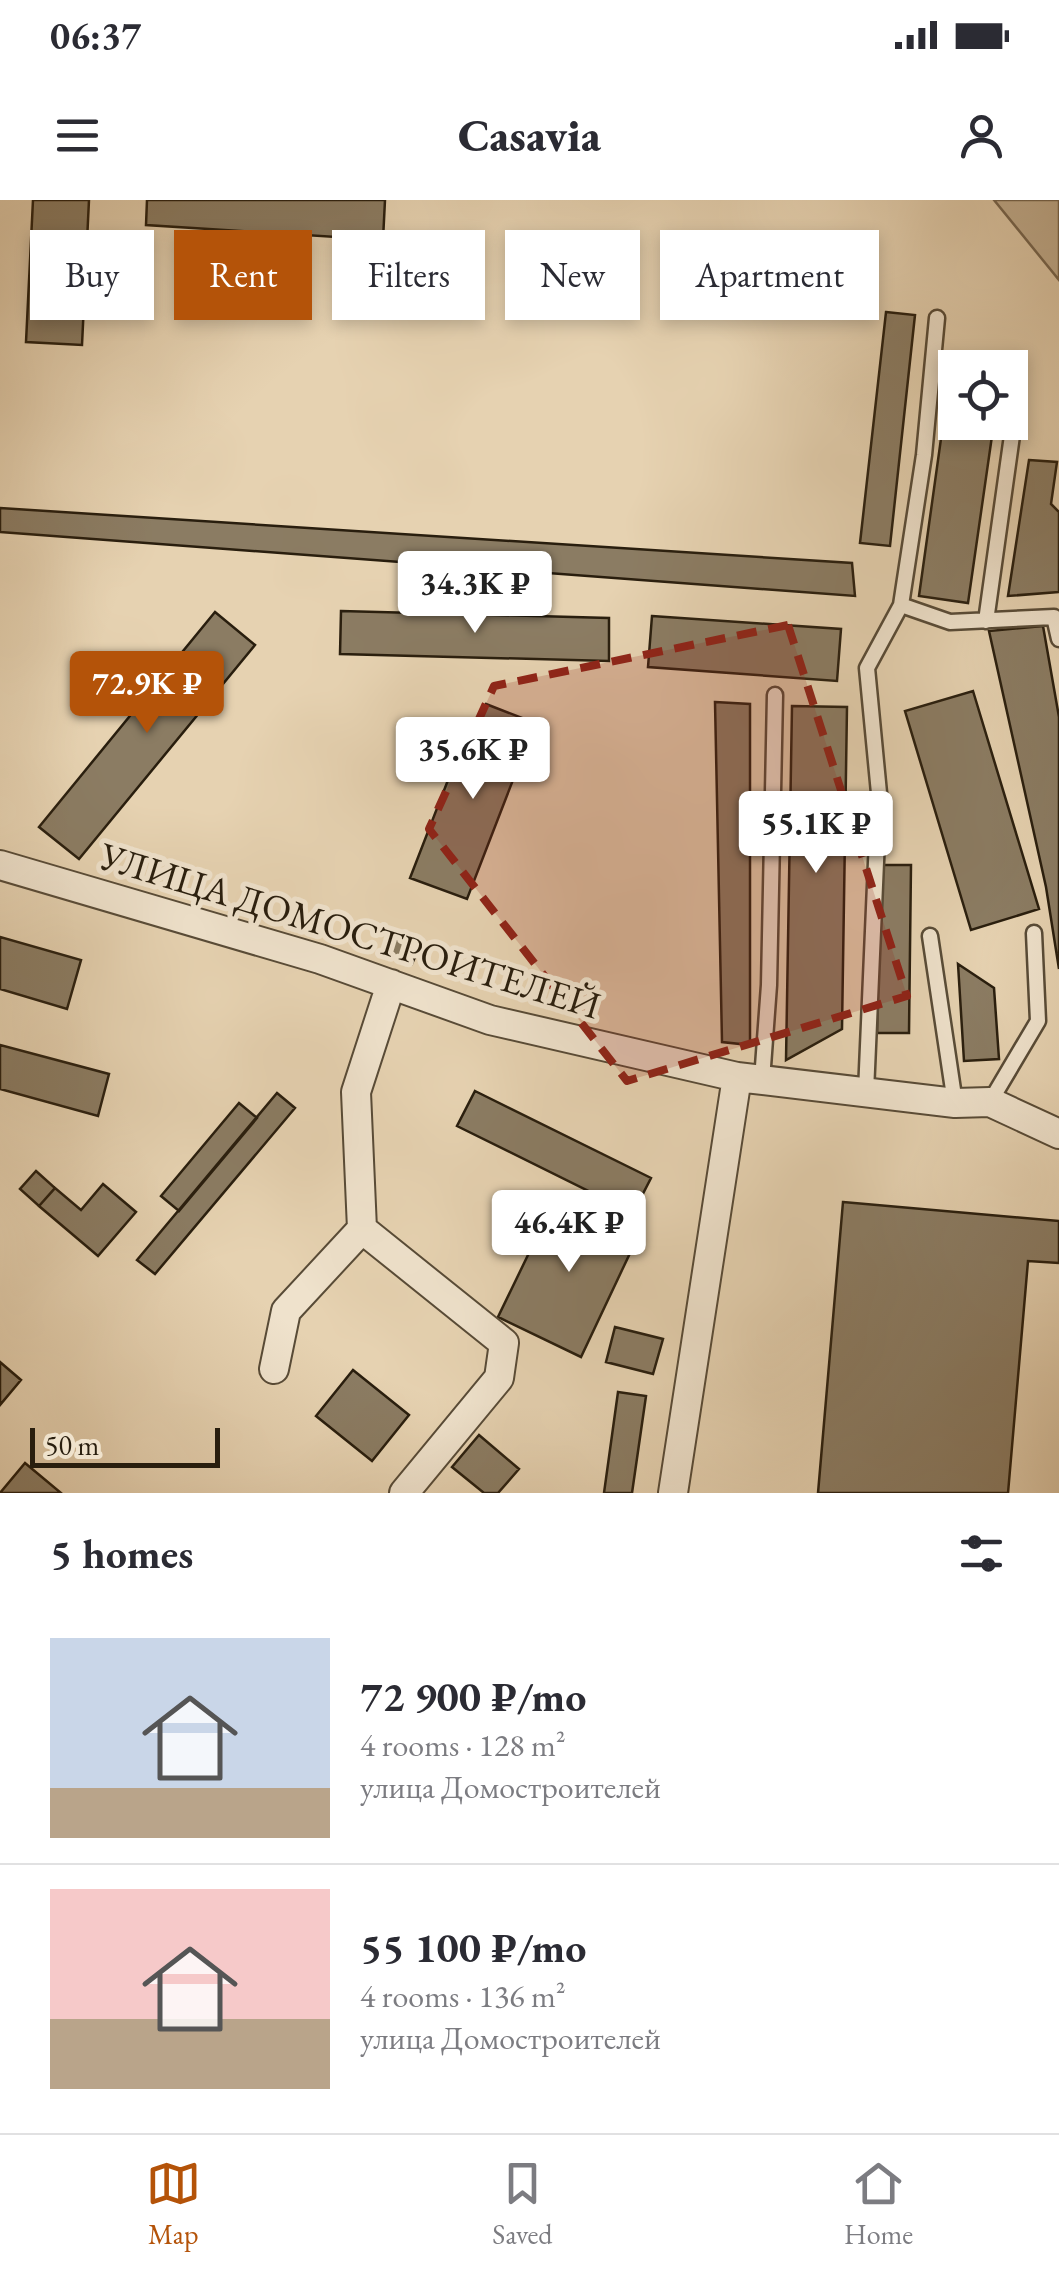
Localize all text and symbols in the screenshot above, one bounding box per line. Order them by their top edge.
text: 06:37 [50,11,141,60]
text: Casavia [458,106,601,164]
icon: menu [50,108,105,163]
icon: person [954,108,1009,163]
chip: Buy [30,230,154,320]
chip: Rent [174,230,312,320]
chip: Filters [332,230,485,320]
chip: New [505,230,640,320]
chip: Apartment [660,230,879,320]
map controls [938,350,1028,440]
button: locate [938,350,1028,440]
pin: 34.3K ₽ [383,551,567,636]
text: 34.3K ₽ [420,562,530,604]
pin: 72.9K ₽ [55,651,239,736]
text: 72.9K ₽ [92,662,202,704]
pin: 35.6K ₽ [381,717,565,802]
text: 35.6K ₽ [418,728,528,770]
pin: 55.1K ₽ [724,791,908,876]
text: 55.1K ₽ [761,802,871,844]
street label: УЛИЦА ДОМОСТРОИТЕЛЕЙ [93,830,606,1029]
pin: 46.4K ₽ [477,1190,661,1275]
text: 46.4K ₽ [514,1201,624,1243]
scale bar [30,1423,220,1468]
text: 50 m [45,1427,99,1463]
text: 5 homes [50,1526,193,1581]
icon: filters [954,1526,1009,1581]
text: 72 900 ₽/mo [360,1669,586,1724]
icon: home [130,1678,250,1798]
text: 4 rooms · 128 m² [360,1724,566,1766]
text: улица Домостроителей [360,1766,661,1808]
text: 55 100 ₽/mo [360,1920,586,1975]
icon: home [130,1929,250,2049]
text: 4 rooms · 136 m² [360,1975,566,2017]
text: улица Домостроителей [360,2017,661,2059]
tab: Map [146,2156,201,2252]
tab: Saved [492,2156,552,2252]
tab: Home [844,2156,913,2252]

